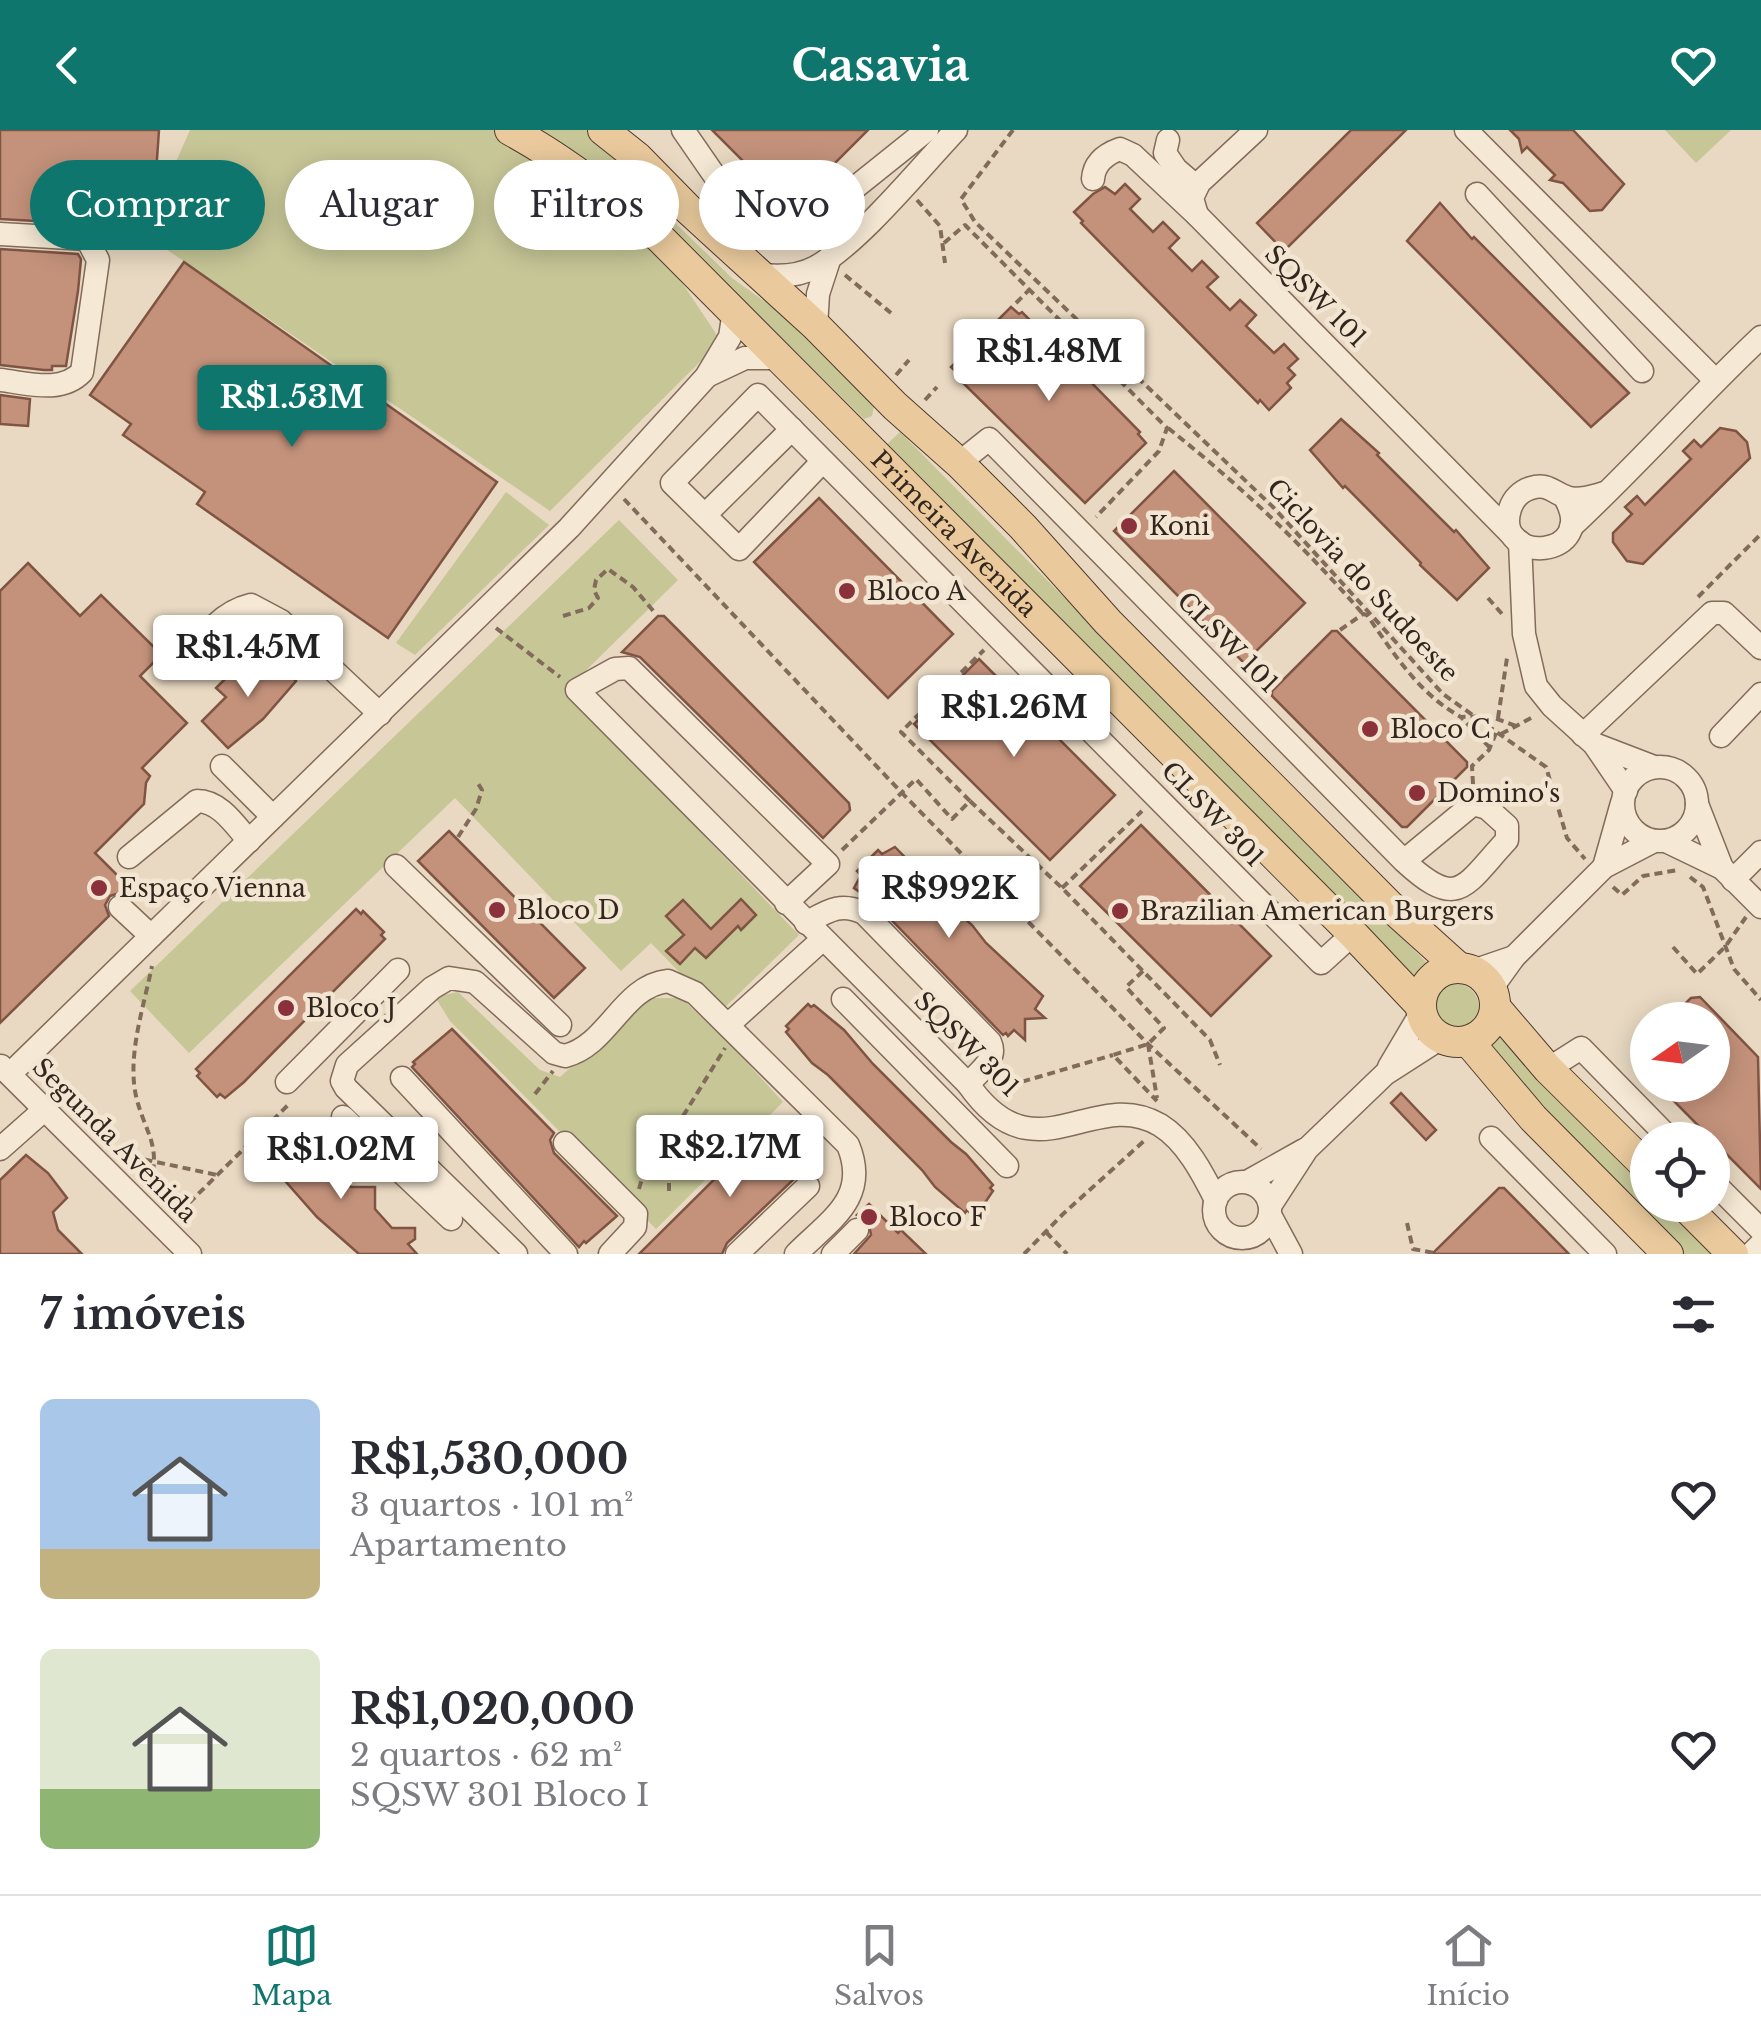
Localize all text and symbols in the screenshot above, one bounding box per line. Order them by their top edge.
text: Casavia [791,37,970,93]
icon: back [40,38,95,93]
icon: heart [1666,38,1721,93]
chip: Comprar [30,160,265,250]
chip: Alugar [285,160,474,250]
chip: Filtros [494,160,679,250]
chip: Novo [699,160,865,250]
street label: SQSW 101 [1258,239,1373,354]
pin: R$1.48M [957,319,1141,404]
text: R$1.48M [975,331,1123,371]
pin: R$1.53M [200,365,384,450]
text: R$1.53M [219,377,365,417]
street label: Primeira Avenida [864,444,1043,624]
street label: Ciclovia do Sudoeste [1260,472,1465,688]
place label: Koni [1149,511,1210,542]
marker: Koni [1118,515,1140,537]
place label: Bloco A [867,576,967,607]
marker: Bloco A [836,580,858,602]
street label: CLSW 101 [1171,585,1285,699]
pin: R$1.45M [156,615,340,700]
text: R$1.45M [175,627,321,667]
pin: R$1.26M [922,675,1106,760]
text: R$1.26M [940,687,1088,727]
place label: Bloco C [1390,714,1491,745]
marker: Bloco C [1359,718,1381,740]
street label: CLSW 301 [1155,755,1270,873]
place label: Domino's [1437,778,1560,809]
marker: Domino's [1406,782,1428,804]
pin: R$992K [868,856,1030,941]
text: R$992K [881,868,1017,908]
place label: Espaço Vienna [119,873,306,904]
marker: Espaço Vienna [88,877,110,899]
place label: Bloco D [517,895,620,926]
place label: Brazilian American Burgers [1140,896,1494,927]
marker: Bloco D [486,899,508,921]
marker: Brazilian American Burgers [1109,900,1131,922]
street label: SQSW 301 [908,985,1026,1103]
place label: Bloco J [306,993,396,1024]
marker: Bloco J [275,997,297,1019]
north arrow [1630,1002,1730,1102]
map controls [1630,1002,1730,1222]
street label: Segunda Avenida [26,1052,203,1229]
pin: R$2.17M [638,1115,822,1200]
pin: R$1.02M [249,1117,433,1202]
button: locate [1630,1122,1730,1222]
text: R$2.17M [658,1127,802,1167]
text: R$1.02M [266,1129,416,1169]
place label: Bloco F [889,1202,987,1233]
marker: Bloco F [858,1206,880,1228]
icon: filters [1666,1287,1721,1342]
text: 7 imóveis [40,1288,246,1340]
text: R$1,530,000 [350,1433,629,1485]
icon: home [120,1439,240,1559]
icon: heart [1666,1472,1721,1527]
text: 3 quartos · 101 m² [350,1485,633,1525]
text: Apartamento [350,1525,567,1565]
text: R$1,020,000 [350,1683,635,1735]
icon: home [120,1689,240,1809]
icon: heart [1666,1722,1721,1777]
text: 2 quartos · 62 m² [350,1735,622,1775]
text: SQSW 301 Bloco I [350,1775,649,1815]
tab: Mapa [251,1918,332,2013]
tab: Salvos [834,1918,924,2013]
tab: Início [1426,1918,1510,2013]

